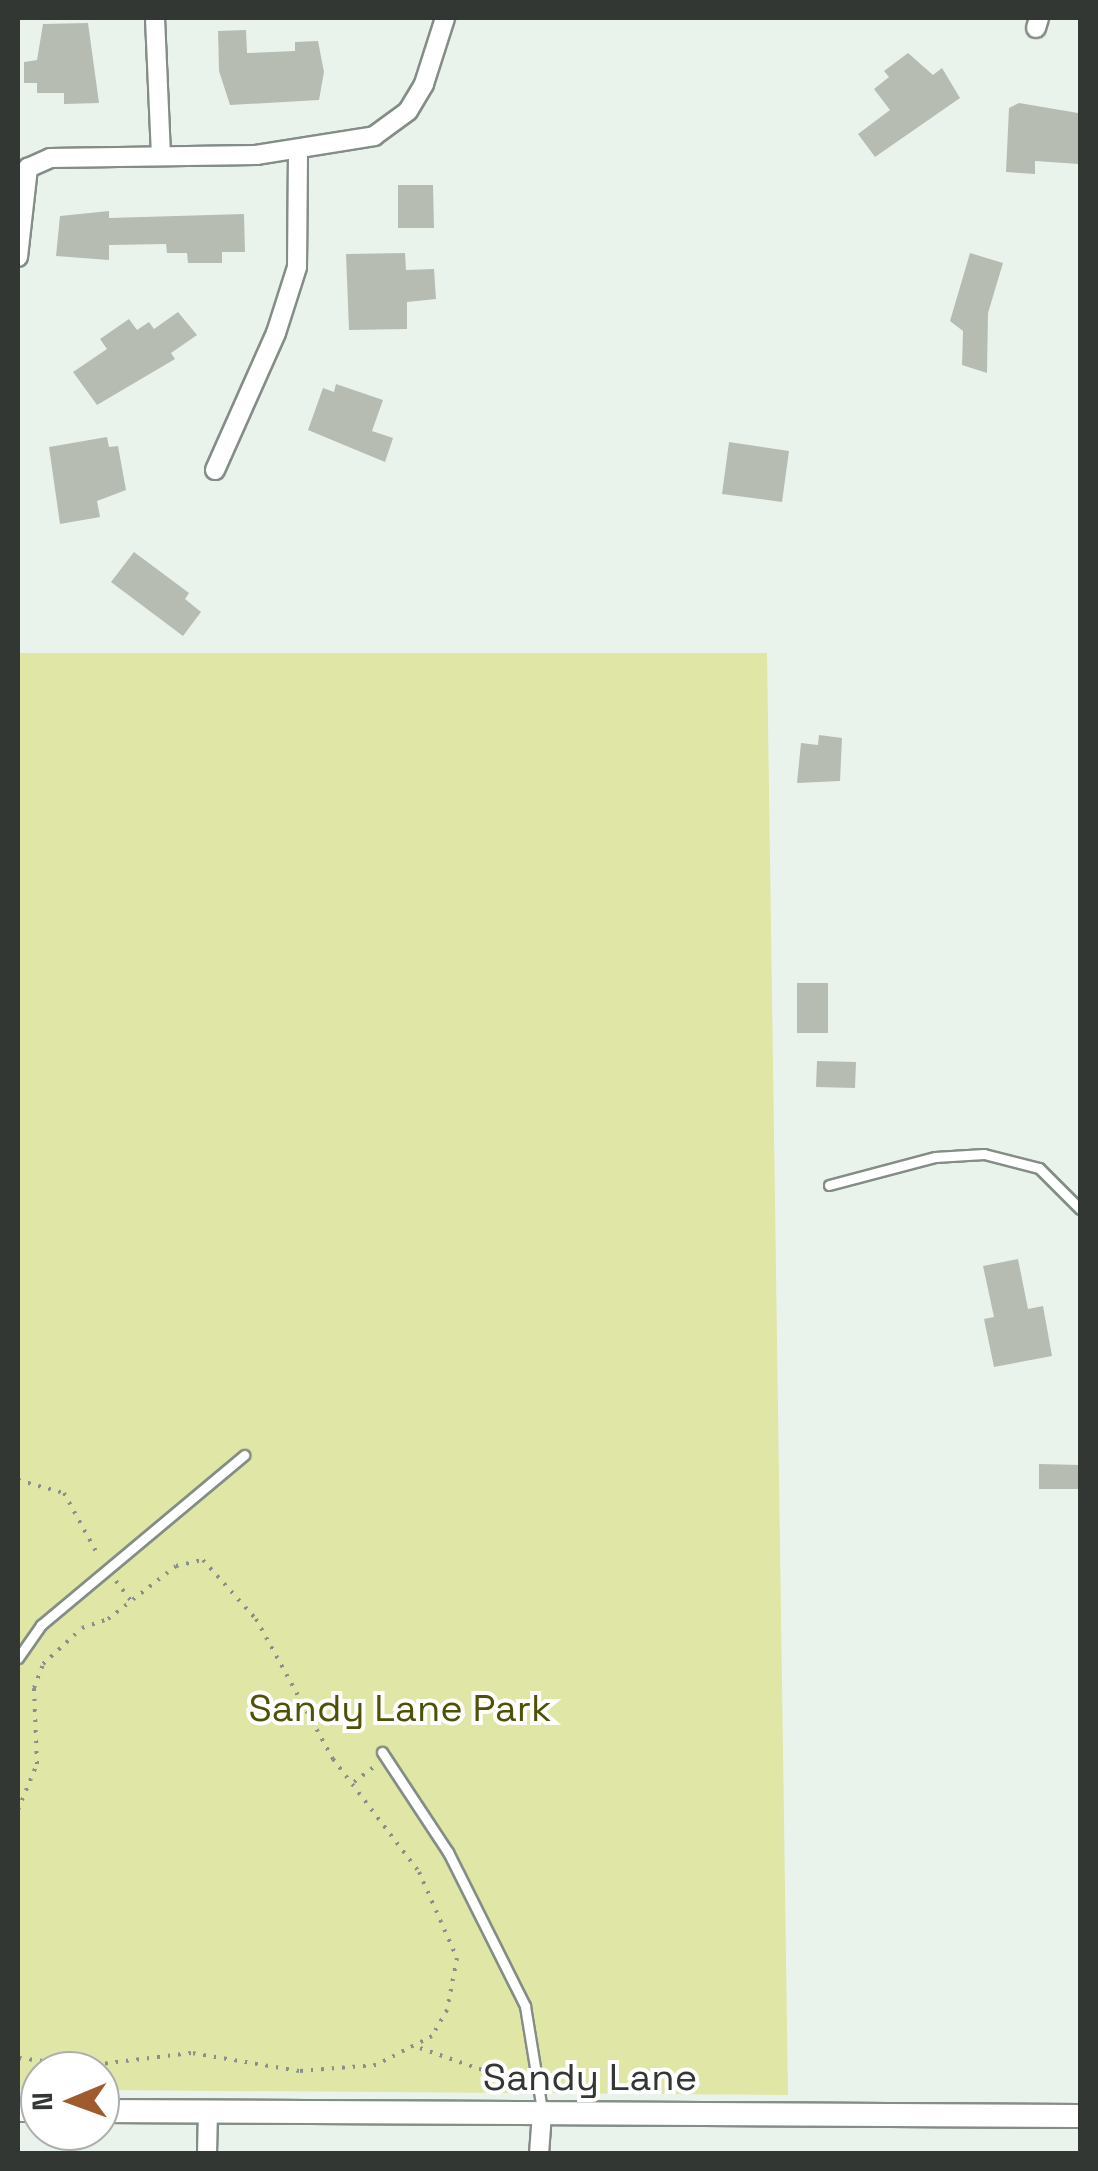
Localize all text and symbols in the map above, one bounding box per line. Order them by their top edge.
park label: Sandy Lane Park [248,1686,552,1732]
north arrow [20,2051,120,2151]
street label: Sandy Lane [483,2055,697,2101]
text: N [24,2092,60,2111]

